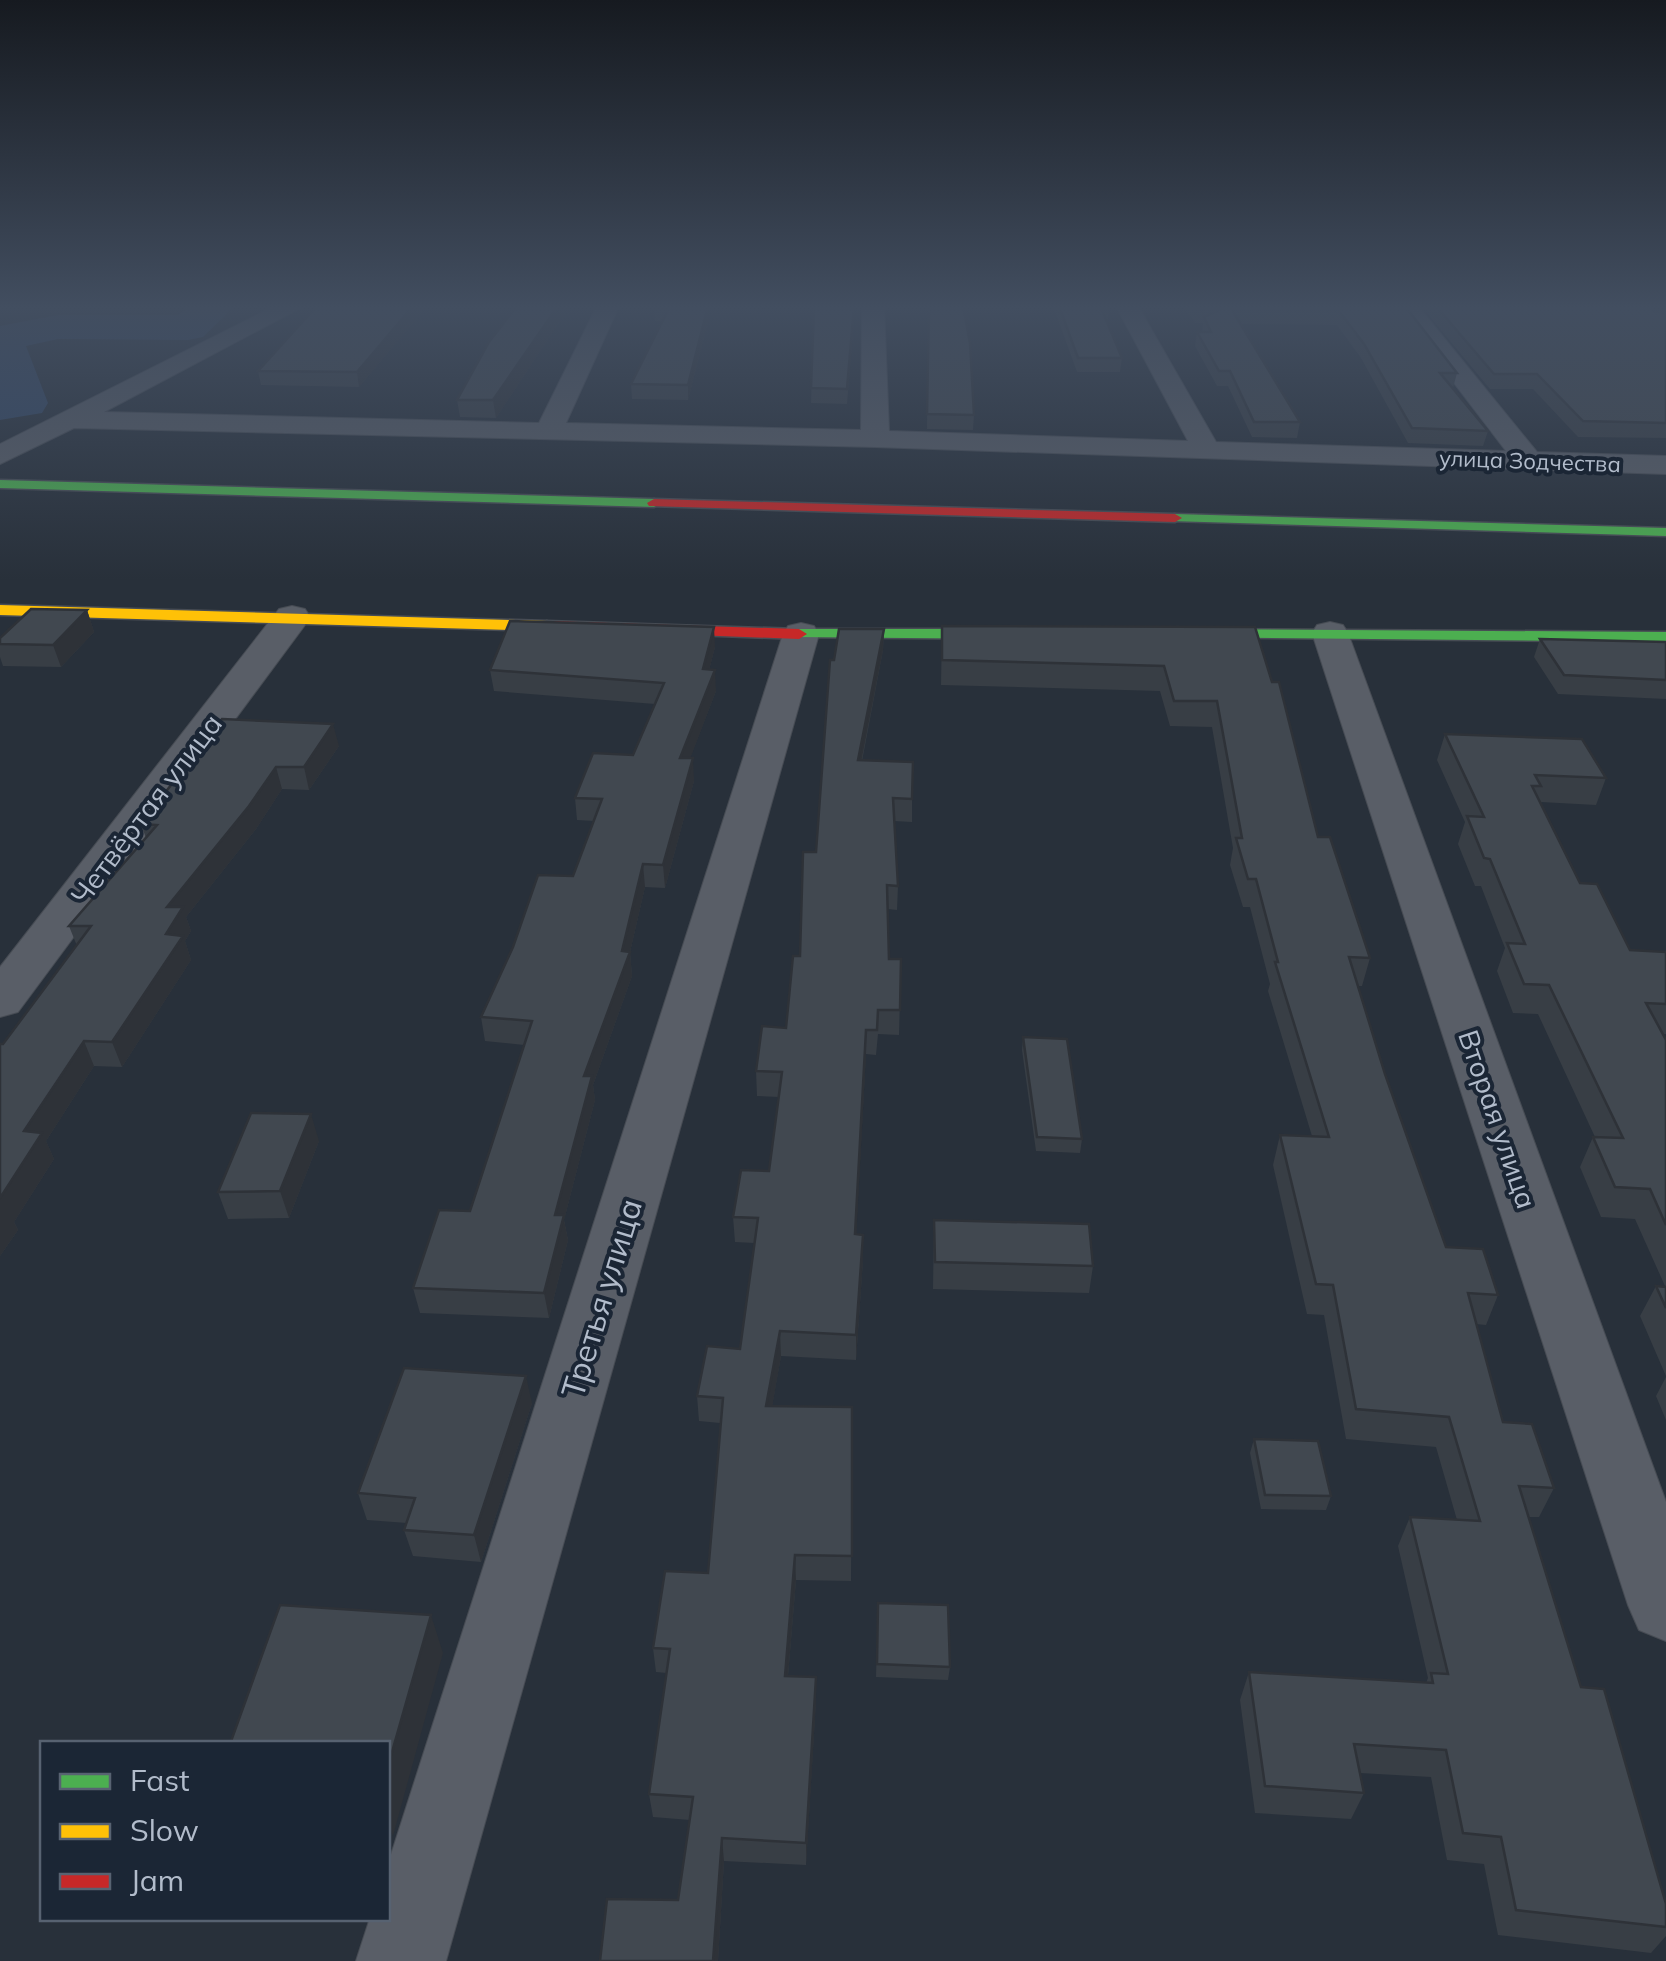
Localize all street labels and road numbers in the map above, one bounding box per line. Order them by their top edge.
street label: улица Зодчества [1439,444,1621,478]
street label: Четвёртая улица [63,707,229,911]
street label: Вторая улица [1451,1025,1545,1213]
street label: Третья улица [552,1194,650,1402]

